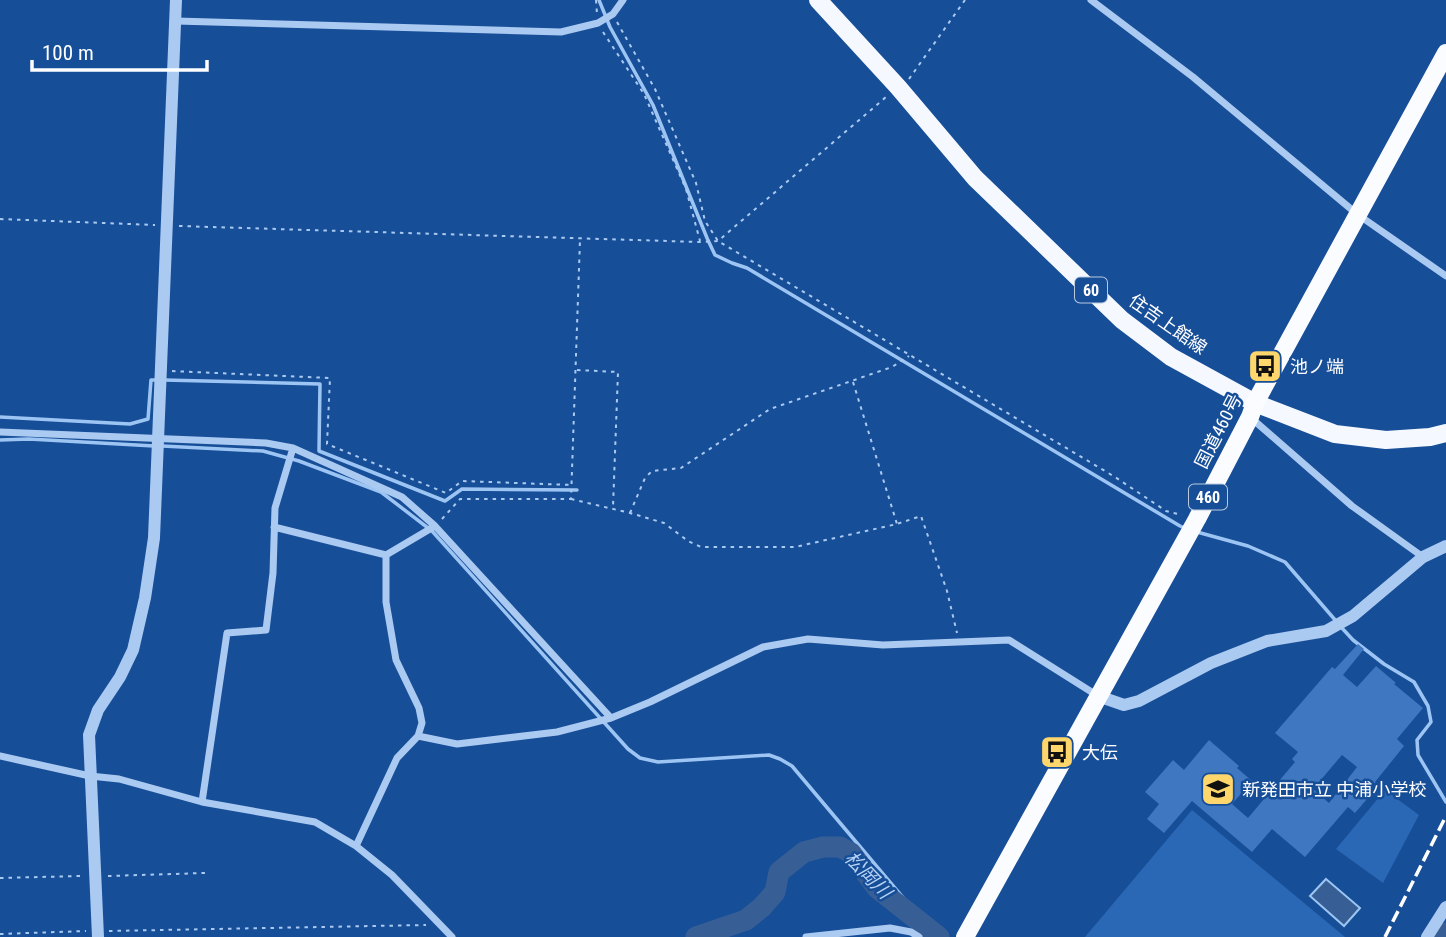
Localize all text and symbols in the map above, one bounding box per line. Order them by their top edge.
scale bar [32,28,206,72]
text: 100 m [42,41,94,65]
road number: 60 [1075,278,1107,302]
street label: 住吉上館線 [1125,290,1211,358]
bus stop icon: 池ノ端 [1246,347,1284,385]
place label: 池ノ端 [1290,356,1344,377]
street label: 国道460号 [1190,390,1246,472]
road number: 460 [1189,484,1227,510]
bus stop icon: 大伝 [1038,733,1076,771]
place label: 大伝 [1082,742,1118,763]
school or university icon: 新発田市立 中浦小学校 [1199,770,1237,808]
place label: 新発田市立 中浦小学校 [1242,779,1426,800]
water label: 松岡川 [840,847,897,905]

